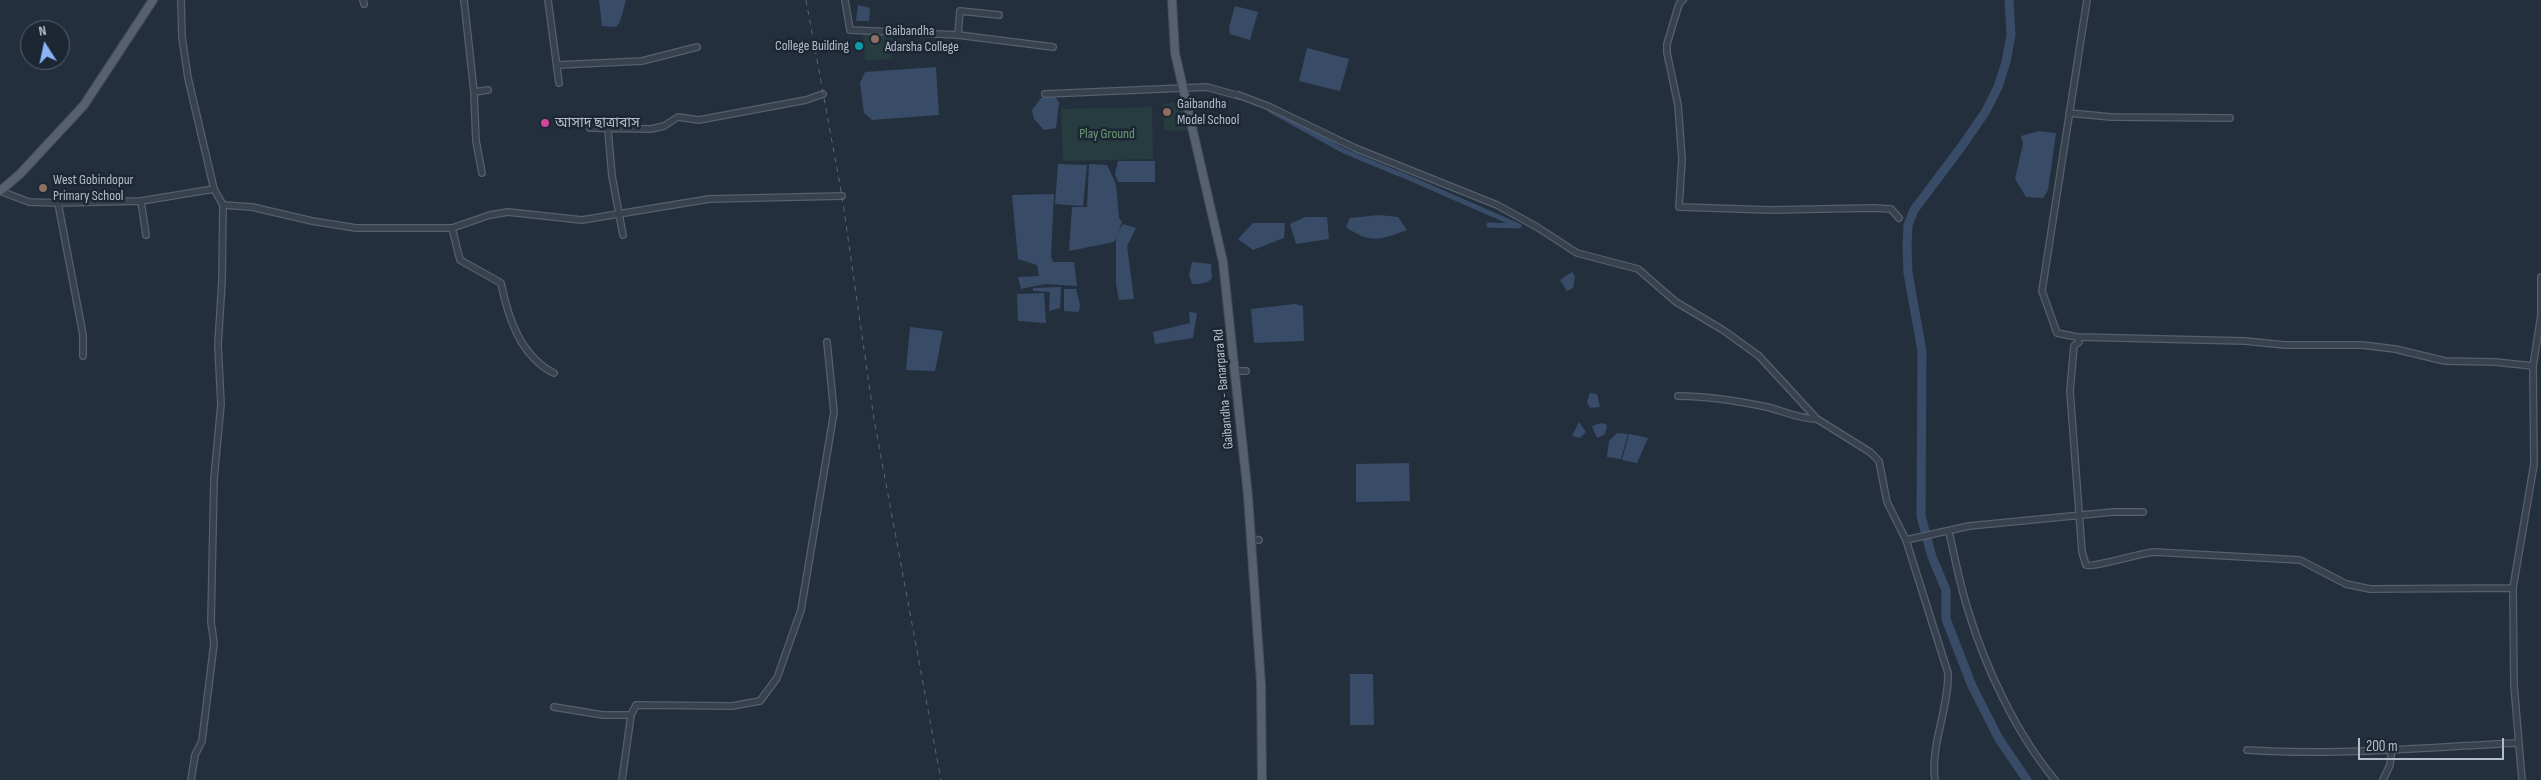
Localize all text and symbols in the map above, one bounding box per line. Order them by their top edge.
north arrow [20,20,70,70]
text: N [37,22,48,40]
place label: Gaibandha Adarsha College [885,23,959,56]
marker: Gaibandha Adarsha College [869,33,881,45]
place label: College Building [775,38,849,54]
marker: College Building [853,40,865,52]
place label: Gaibandha Model School [1177,96,1239,128]
marker: Gaibandha Model School [1161,106,1173,118]
place label: আসাদ ছাত্রাবাস [555,115,640,131]
marker: আসাদ ছাত্রাবাস [539,117,551,129]
park label: Play Ground [1079,126,1135,142]
place label: West Gobindopur Primary School [53,172,134,204]
marker: West Gobindopur Primary School [37,182,49,194]
street label: Gaibandha - Banarpara Rd [1210,328,1238,450]
scale bar [2361,728,2507,760]
text: 200 m [2366,737,2398,756]

